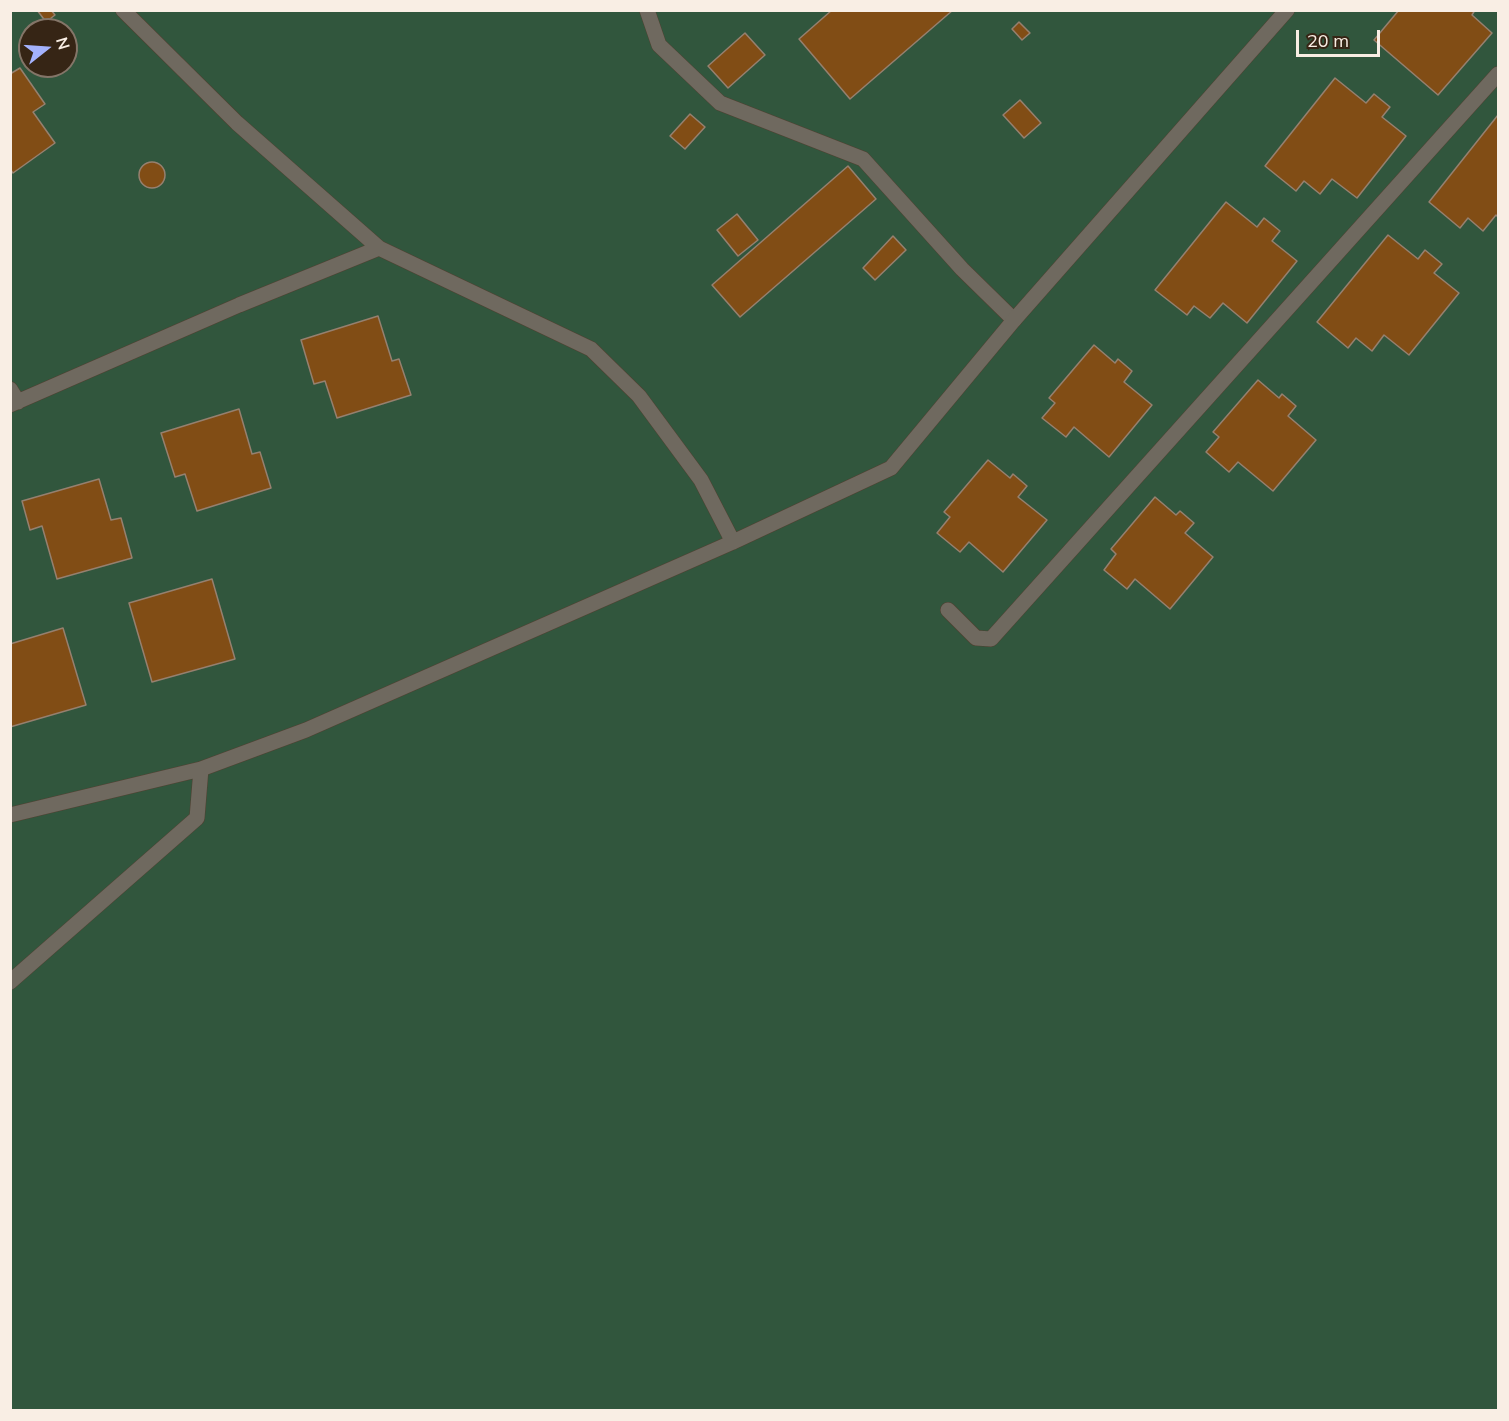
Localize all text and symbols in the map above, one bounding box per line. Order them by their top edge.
north arrow [18,18,78,78]
scale bar [1299,18,1383,56]
text: 20 m [1307,29,1349,52]
text: N [52,35,75,52]

